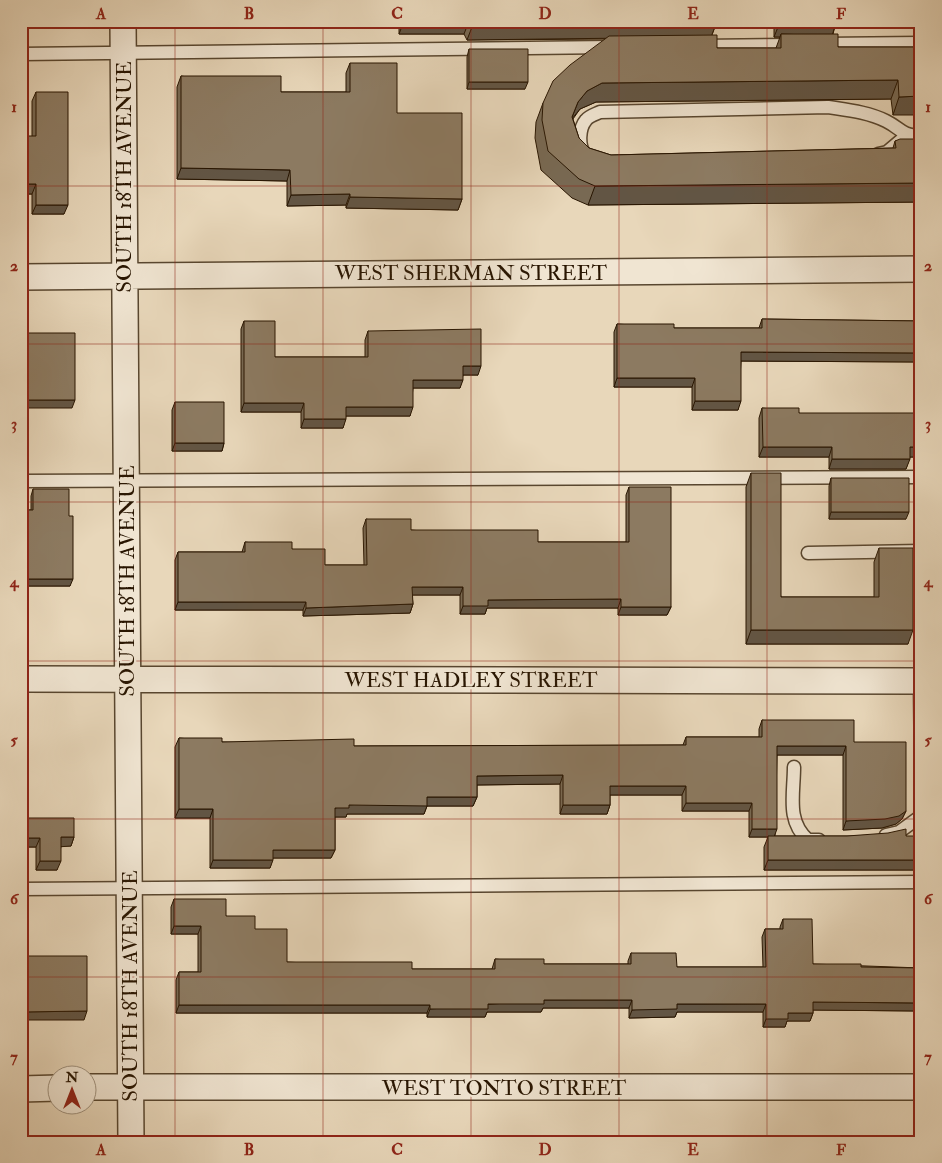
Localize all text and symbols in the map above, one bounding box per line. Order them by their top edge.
text: A [95,4,107,24]
text: B [244,4,254,24]
text: C [391,4,403,24]
text: D [538,4,552,24]
text: E [687,4,699,24]
text: F [836,4,846,24]
street label: SOUTH 18TH AVENUE [111,61,138,293]
text: 1 [11,97,17,117]
text: 1 [925,97,931,117]
text: 2 [10,256,18,276]
text: 2 [924,256,932,276]
street label: WEST SHERMAN STREET [334,260,608,287]
text: 3 [11,414,17,434]
text: 3 [925,414,931,434]
street label: SOUTH 18TH AVENUE [114,465,141,697]
text: 4 [9,572,20,592]
text: 4 [923,572,934,592]
street label: WEST HADLEY STREET [344,667,598,694]
text: 5 [10,730,18,750]
text: 5 [924,730,932,750]
street label: SOUTH 18TH AVENUE [117,870,144,1102]
text: 6 [10,889,20,909]
text: 6 [924,889,934,909]
text: 7 [10,1047,18,1067]
text: 7 [924,1047,932,1067]
north arrow [48,1066,98,1116]
text: N [65,1069,79,1086]
street label: WEST TONTO STREET [381,1075,627,1102]
text: A [95,1140,107,1160]
text: B [244,1140,254,1160]
text: C [391,1140,403,1160]
text: D [538,1140,552,1160]
text: E [687,1140,699,1160]
text: F [836,1140,846,1160]

